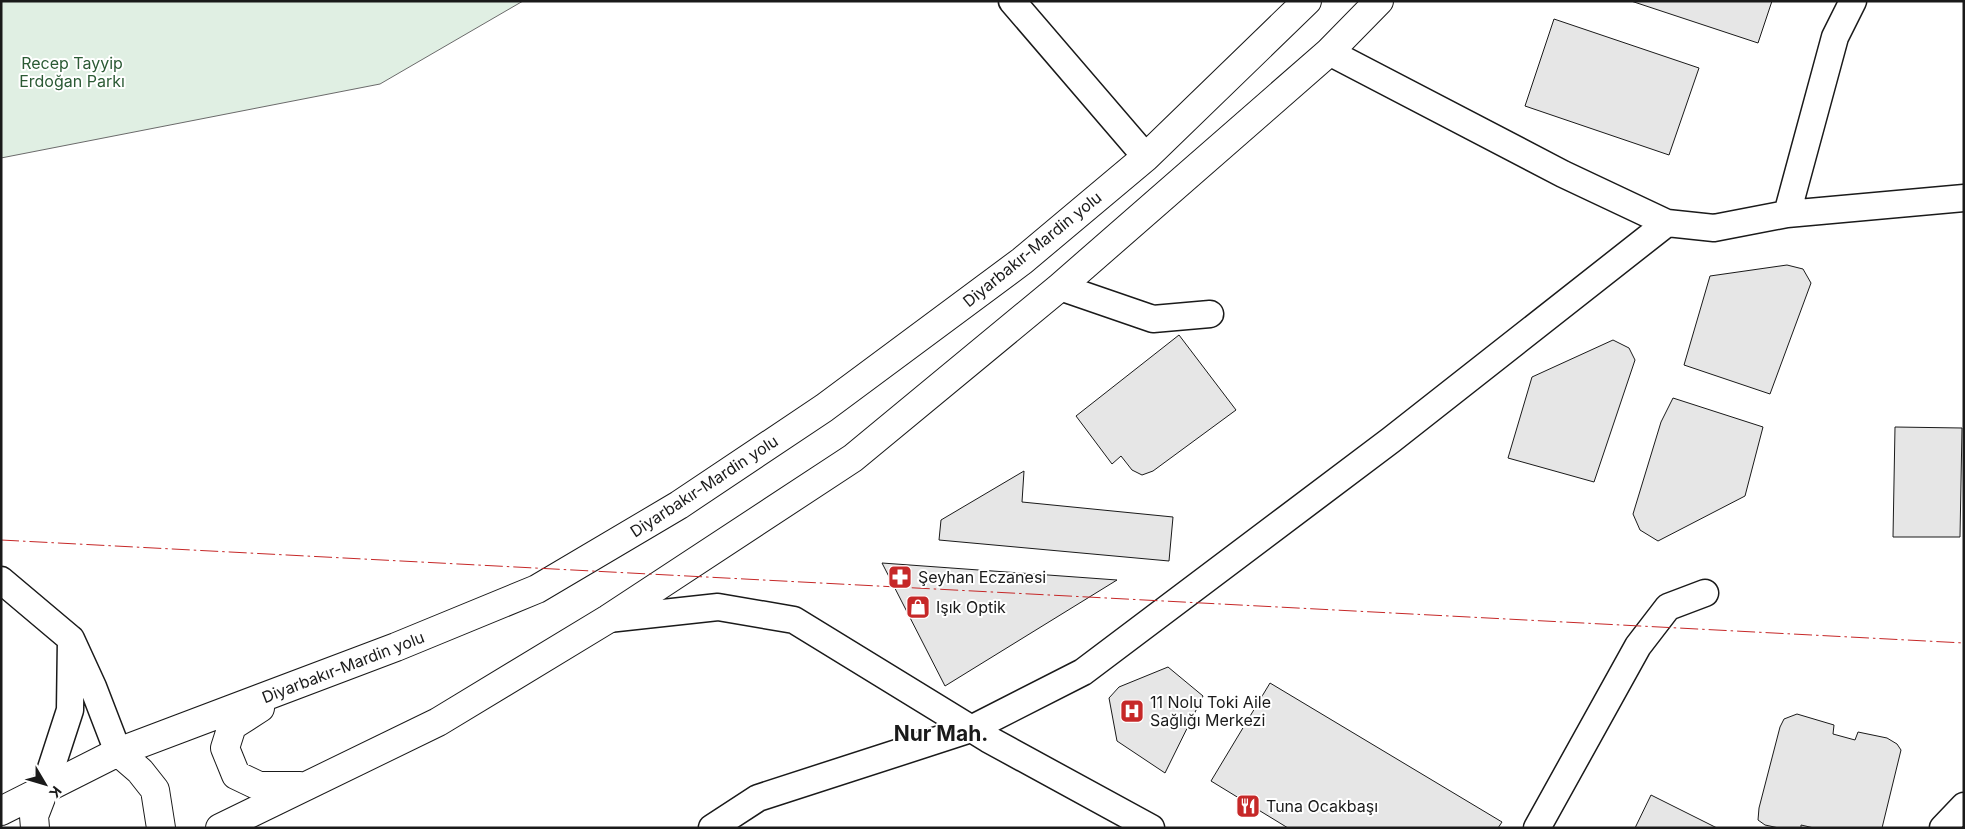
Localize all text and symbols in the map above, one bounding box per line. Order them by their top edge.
park label: Recep Tayyip Erdoğan Parkı [19,53,125,91]
street label: Diyarbakır-Mardin yolu [959,187,1105,311]
street label: Diyarbakır-Mardin yolu [626,431,782,541]
pharmacy icon: Şeyhan Eczanesi [887,564,913,590]
place label: Şeyhan Eczanesi [918,567,1046,587]
shop icon: Işık Optik [905,594,931,620]
place label: Işık Optik [936,597,1006,617]
street label: Diyarbakır-Mardin yolu [259,627,427,707]
place label: 11 Nolu Toki Aile Sağlığı Merkezi [1150,692,1271,730]
hospital icon: 11 Nolu Toki Aile Sağlığı Merkezi [1119,698,1145,724]
district label: Nur Mah. [894,721,988,746]
north arrow [20,759,70,809]
text: K [46,783,65,802]
restaurant icon: Tuna Ocakbaşı [1235,793,1261,819]
place label: Tuna Ocakbaşı [1266,796,1378,816]

